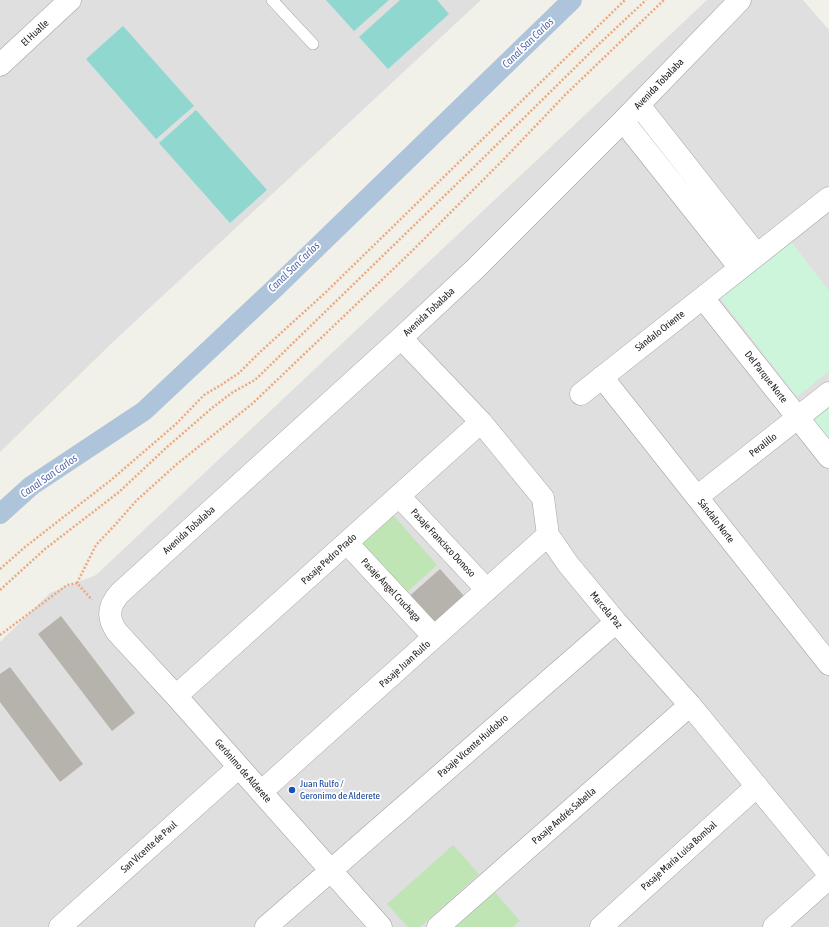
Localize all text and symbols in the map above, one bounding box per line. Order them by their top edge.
water label: Canal San Carlos [499,15,557,71]
street label: El Hualle [19,17,51,49]
street label: Avenida Tobalaba [632,56,686,112]
water label: Canal San Carlos [265,239,323,295]
street label: Avenida Tobalaba [401,285,457,339]
street label: Sándalo Oriente [633,308,687,354]
street label: Del Parque Norte [742,349,790,405]
street label: Peralillo [747,431,779,459]
water label: Canal San Carlos [18,451,80,501]
street label: Sándalo Norte [695,497,737,545]
street label: Avenida Tobalaba [160,503,218,557]
street label: Pasaje Francisco Donoso [408,506,478,580]
street label: Pasaje Pedro Prado [299,531,359,587]
street label: Pasaje Ángel Cruchaga [359,556,423,624]
street label: Marcela Paz [587,589,625,631]
street label: Pasaje Juan Rulfo [377,638,433,690]
street label: Pasaje Vicente Huidobro [435,712,511,780]
street label: Gerónimo de Alderete [212,737,274,805]
place label: Juan Rulfo / Geronimo de Alderete [300,778,380,802]
marker: Juan Rulfo / Geronimo de Alderete [287,785,297,795]
street label: Pasaje Andrés Sabella [530,785,598,847]
street label: San Vicente de Paul [118,819,180,875]
street label: Pasaje María Luisa Bombal [639,819,719,893]

